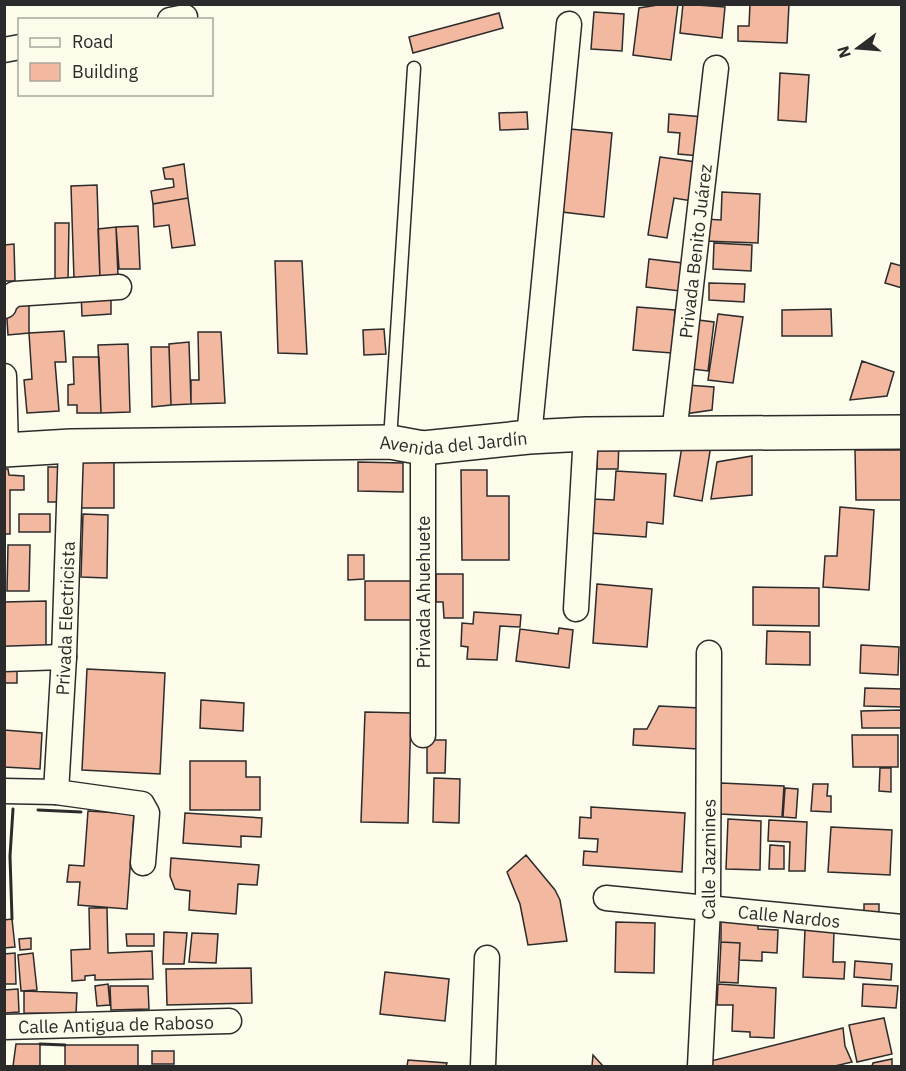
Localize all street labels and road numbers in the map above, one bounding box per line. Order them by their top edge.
street label: Privada Benito Juárez [674,163,716,340]
street label: Avenida del Jardín [379,426,528,459]
street label: Privada Ahuehuete [412,515,435,668]
street label: Privada Electricista [50,540,79,696]
street label: Calle Jazmines [696,799,720,920]
street label: Calle Nardos [737,899,841,932]
street label: Calle Antigua de Raboso [18,1010,214,1038]

